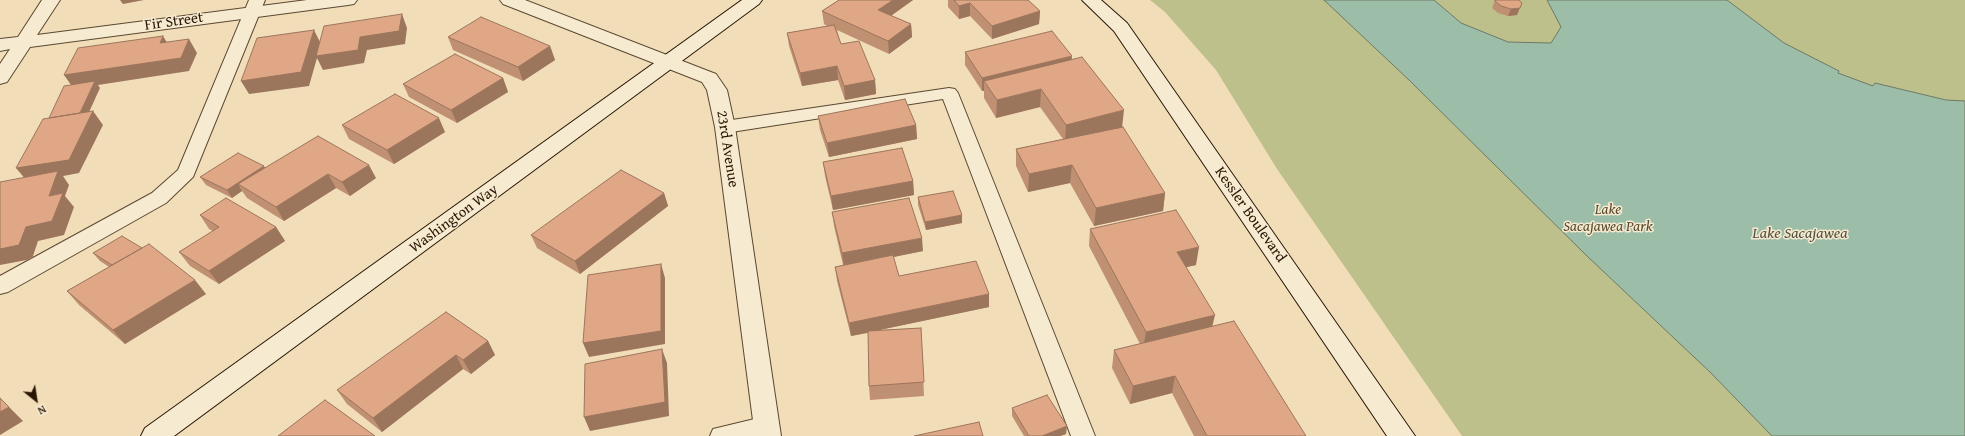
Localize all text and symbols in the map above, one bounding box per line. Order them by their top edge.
street label: Fir Street [144,9,204,35]
street label: 23rd Avenue [712,109,742,189]
street label: Kessler Boulevard [1210,164,1290,266]
street label: Washington Way [406,181,502,257]
park label: Lake Sacajawea Park [1563,201,1653,236]
water label: Lake Sacajawea [1752,224,1848,244]
north arrow [16,380,56,420]
text: N [35,402,49,419]

